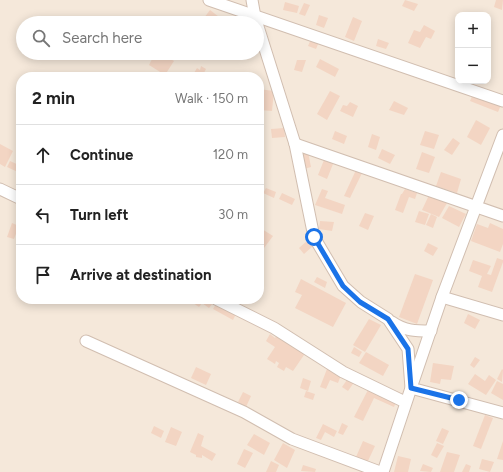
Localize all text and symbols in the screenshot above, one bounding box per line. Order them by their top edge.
map controls [455,12,491,84]
button: + [455,12,491,48]
search box [16,16,264,60]
icon: search [30,27,52,49]
text: Search here [62,29,142,47]
button: − [455,48,491,84]
text: 2 min [32,88,75,108]
text: Walk · 150 m [175,91,248,106]
icon: ahead [32,144,54,166]
text: Continue [70,146,133,164]
text: 120 m [213,147,248,162]
icon: left [32,204,54,226]
text: Turn left [70,206,128,224]
text: 30 m [218,207,248,222]
route start [305,228,323,246]
icon: arrive [32,264,54,286]
text: Arrive at destination [70,266,211,284]
route end [450,391,468,409]

